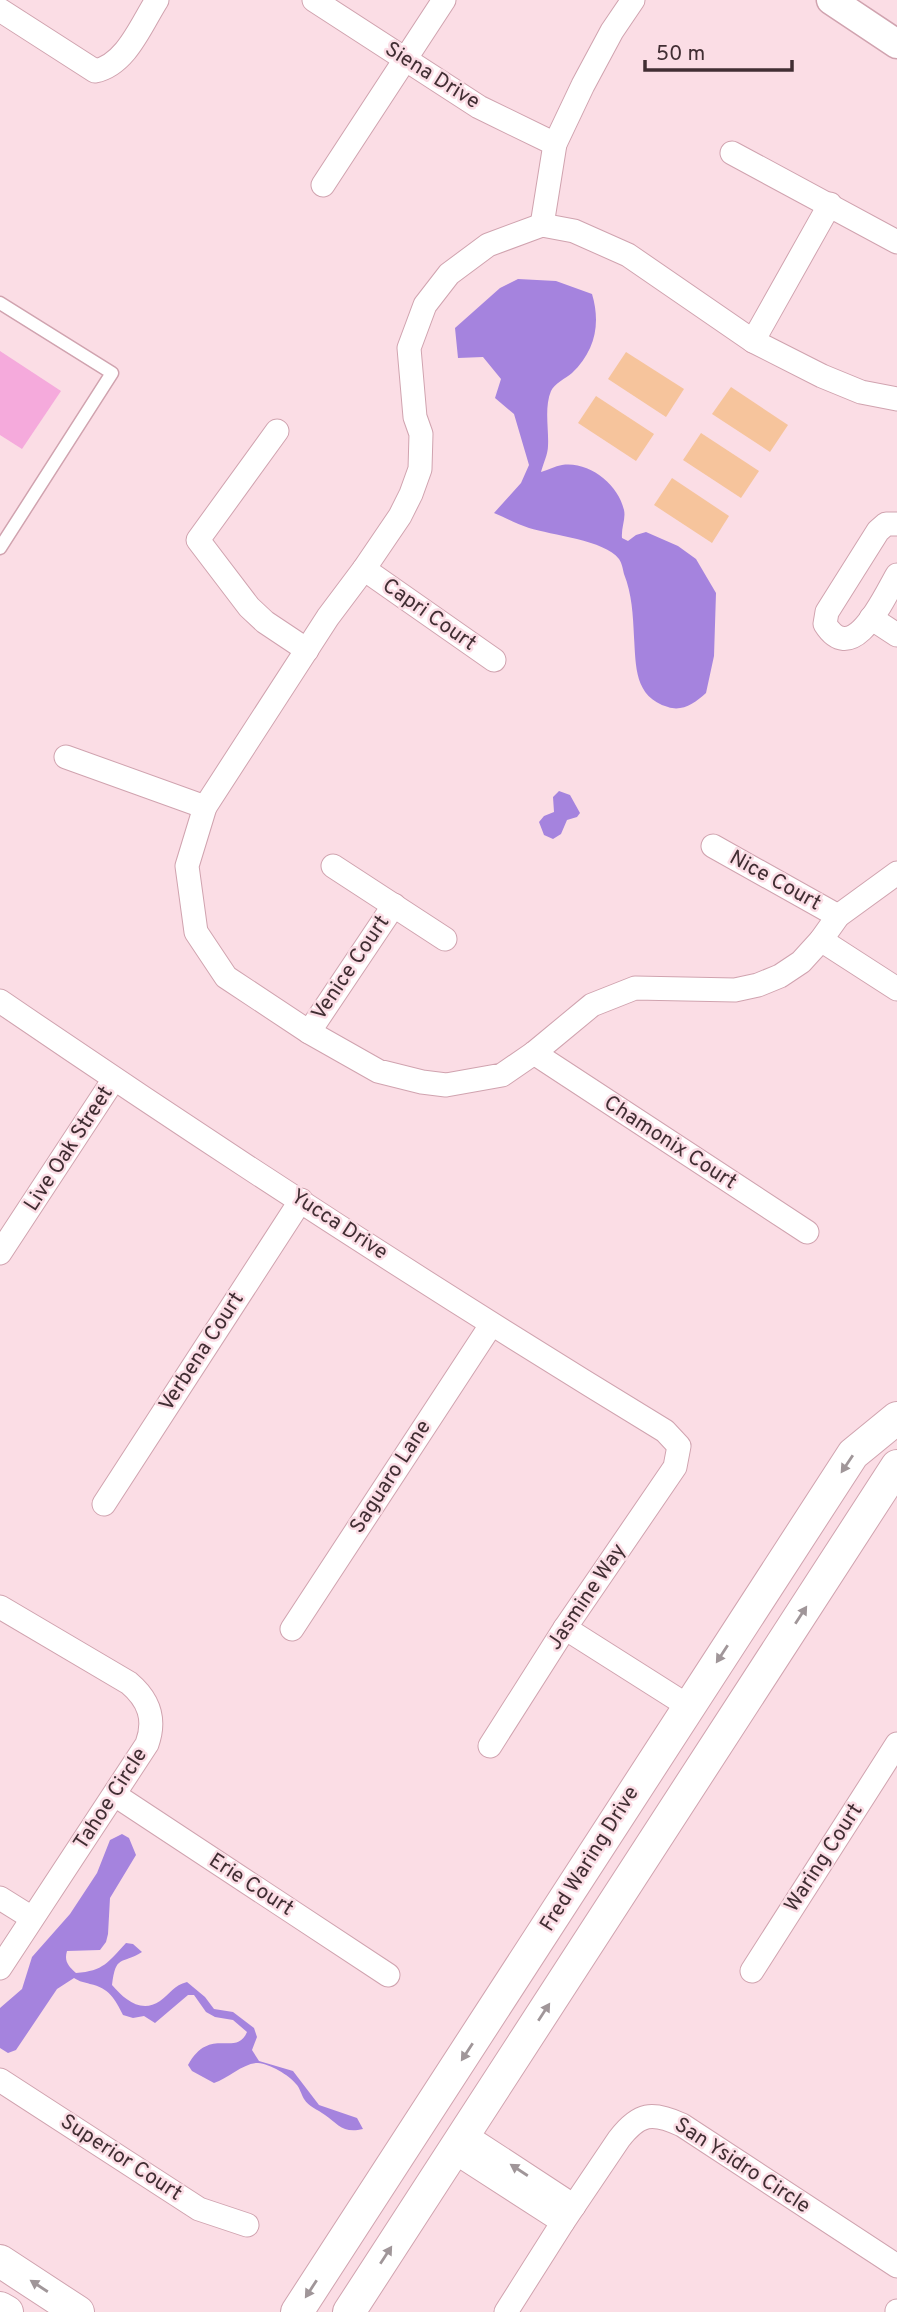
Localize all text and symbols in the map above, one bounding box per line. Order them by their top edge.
scale bar [645,28,792,72]
street label: Siena Drive [379,36,485,116]
text: 50 m [656,41,705,68]
street label: Capri Court [377,573,481,657]
street label: Nice Court [724,845,826,917]
street label: Venice Court [306,910,396,1026]
street label: Live Oak Street [19,1081,119,1217]
street label: Chamonix Court [598,1090,742,1196]
street label: Yucca Drive [285,1184,393,1266]
street label: Verbena Court [153,1287,251,1417]
street label: Saguaro Lane [344,1415,438,1539]
one-way arrow [840,1455,854,1473]
street label: Jasmine Way [542,1539,632,1655]
one-way arrow [794,1606,807,1625]
one-way arrow [715,1645,729,1663]
street label: Tahoe Circle [68,1743,154,1855]
street label: Fred Waring Drive [534,1781,646,1937]
street label: Waring Court [779,1798,869,1918]
street label: Erie Court [203,1848,299,1922]
one-way arrow [537,2003,551,2021]
one-way arrow [460,2042,473,2061]
street label: Superior Court [55,2109,187,2207]
street label: San Ysidro Circle [669,2112,815,2220]
one-way arrow [509,2164,528,2177]
one-way arrow [380,2245,393,2264]
one-way arrow [29,2280,49,2293]
one-way arrow [305,2280,318,2299]

